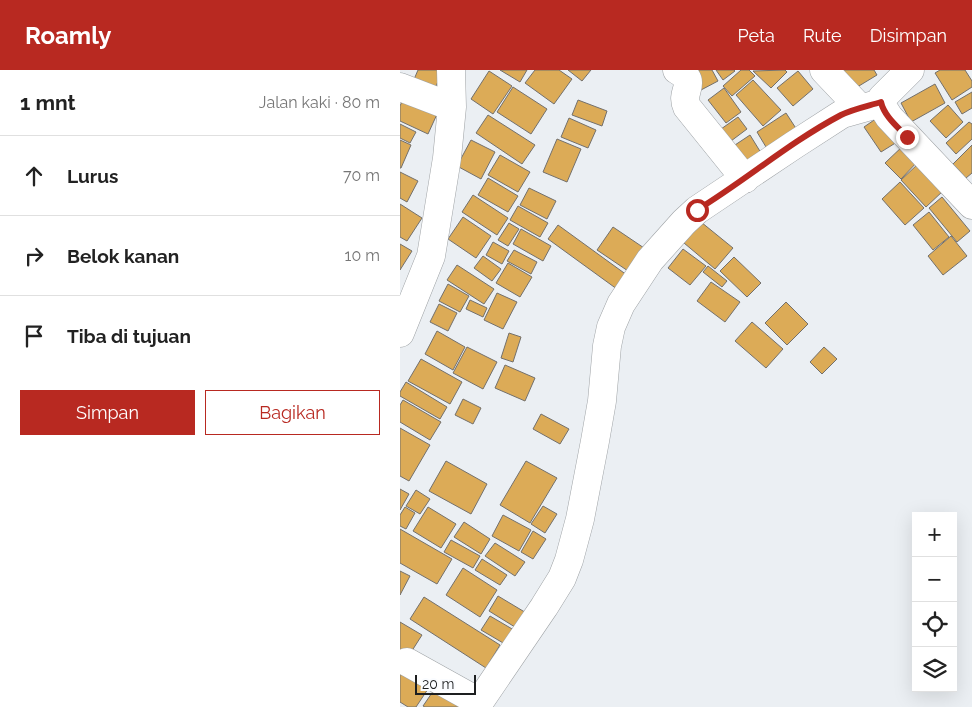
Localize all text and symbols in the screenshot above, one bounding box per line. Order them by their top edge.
text: Roamly [25,21,111,50]
text: Peta [738,25,775,46]
text: Rute [803,25,842,46]
text: Disimpan [870,25,947,46]
text: 1 mnt [20,90,76,115]
text: Jalan kaki · 80 m [259,93,380,112]
route end [896,126,919,149]
icon: ahead [20,162,48,190]
text: Lurus [67,165,118,187]
text: 70 m [343,166,380,185]
route start [686,199,709,222]
icon: right [20,242,48,270]
text: Belok kanan [67,245,179,267]
text: 10 m [345,246,380,265]
icon: arrive [20,322,48,350]
text: Tiba di tujuan [67,325,191,347]
button: Simpan [20,390,195,435]
button: Bagikan [205,390,380,435]
map controls [912,512,957,692]
button: + [912,512,957,557]
button: − [912,557,957,602]
button: locate [912,602,957,647]
button: layers [912,647,957,692]
scale bar [415,672,476,695]
text: 20 m [422,676,454,692]

